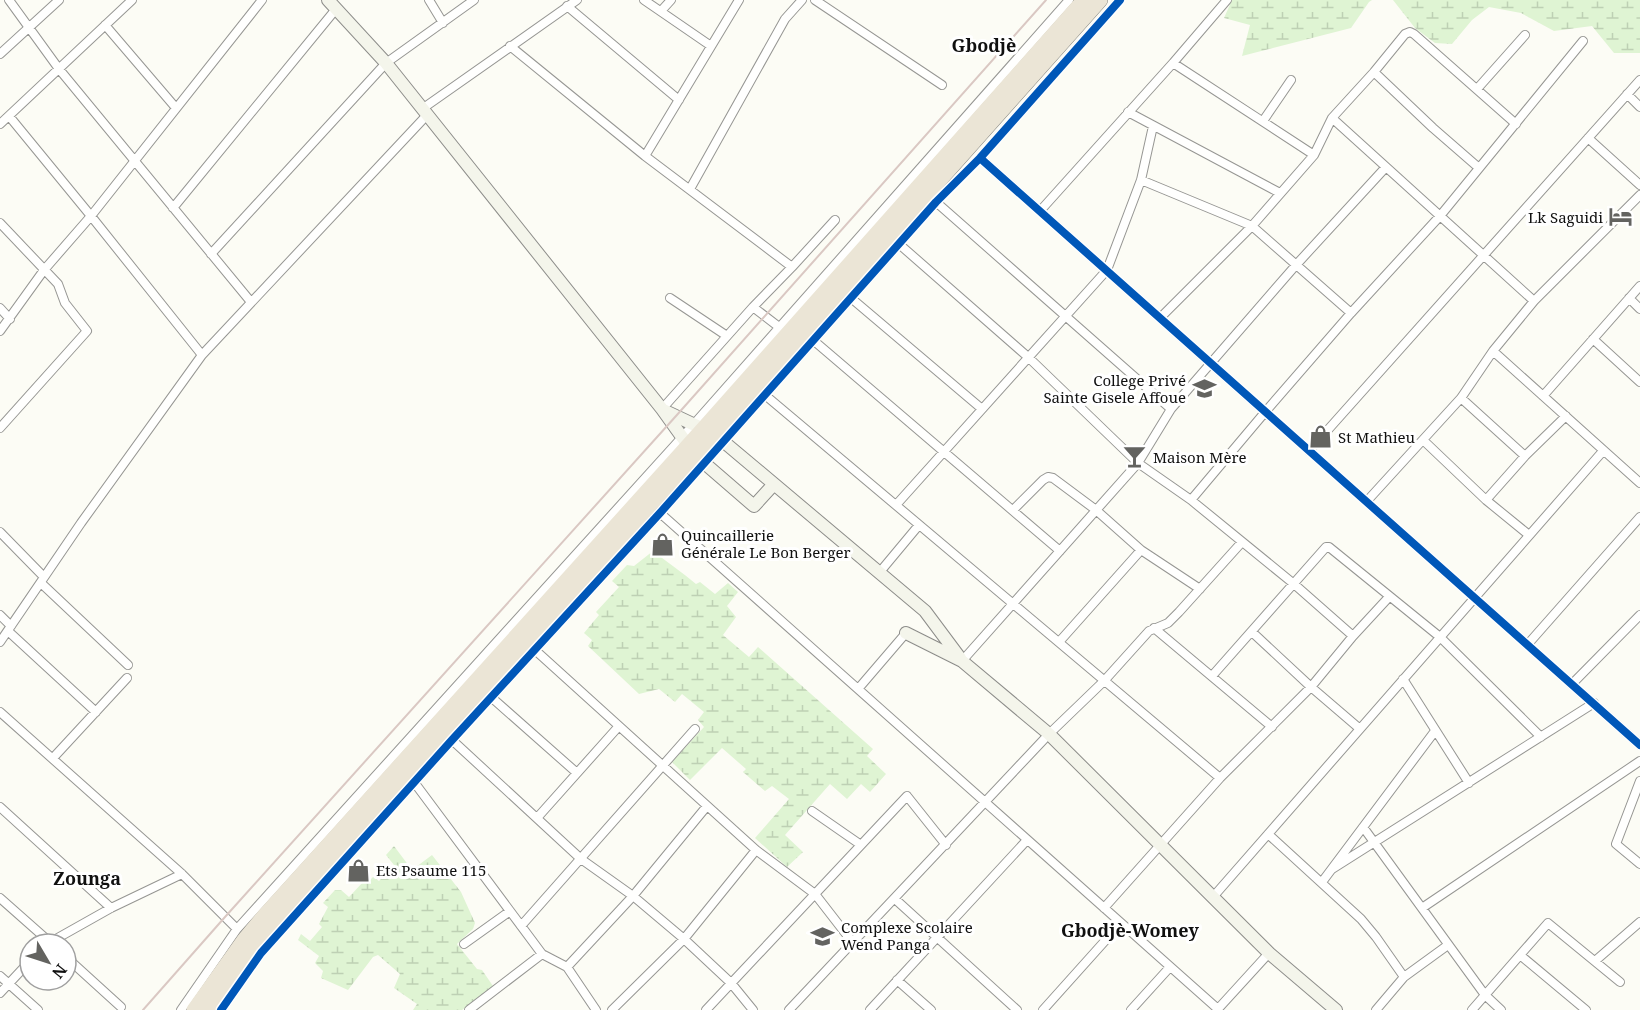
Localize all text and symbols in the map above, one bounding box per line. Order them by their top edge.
district label: Gbodjè [952,33,1016,57]
hotel icon: Lk Saguidi [1608,204,1634,230]
place label: Lk Saguidi [1528,207,1603,227]
place label: College Privé Sainte Gisele Affoue [1043,370,1186,407]
school or university icon: College Privé Sainte Gisele Affoue [1191,376,1217,402]
shop icon: St Mathieu [1307,424,1333,450]
place label: St Mathieu [1338,427,1415,447]
bar icon: Maison Mère [1122,444,1148,470]
place label: Maison Mère [1153,447,1247,467]
place label: Quincaillerie Générale Le Bon Berger [681,525,851,562]
shop icon: Quincaillerie Générale Le Bon Berger [650,531,676,557]
shop icon: Ets Psaume 115 [345,857,371,883]
place label: Ets Psaume 115 [376,860,486,880]
district label: Zounga [53,866,121,890]
place label: Complexe Scolaire Wend Panga [841,917,973,954]
district label: Gbodjè-Womey [1061,918,1200,942]
school or university icon: Complexe Scolaire Wend Panga [810,923,836,949]
north arrow [18,932,78,992]
text: N [47,960,72,984]

